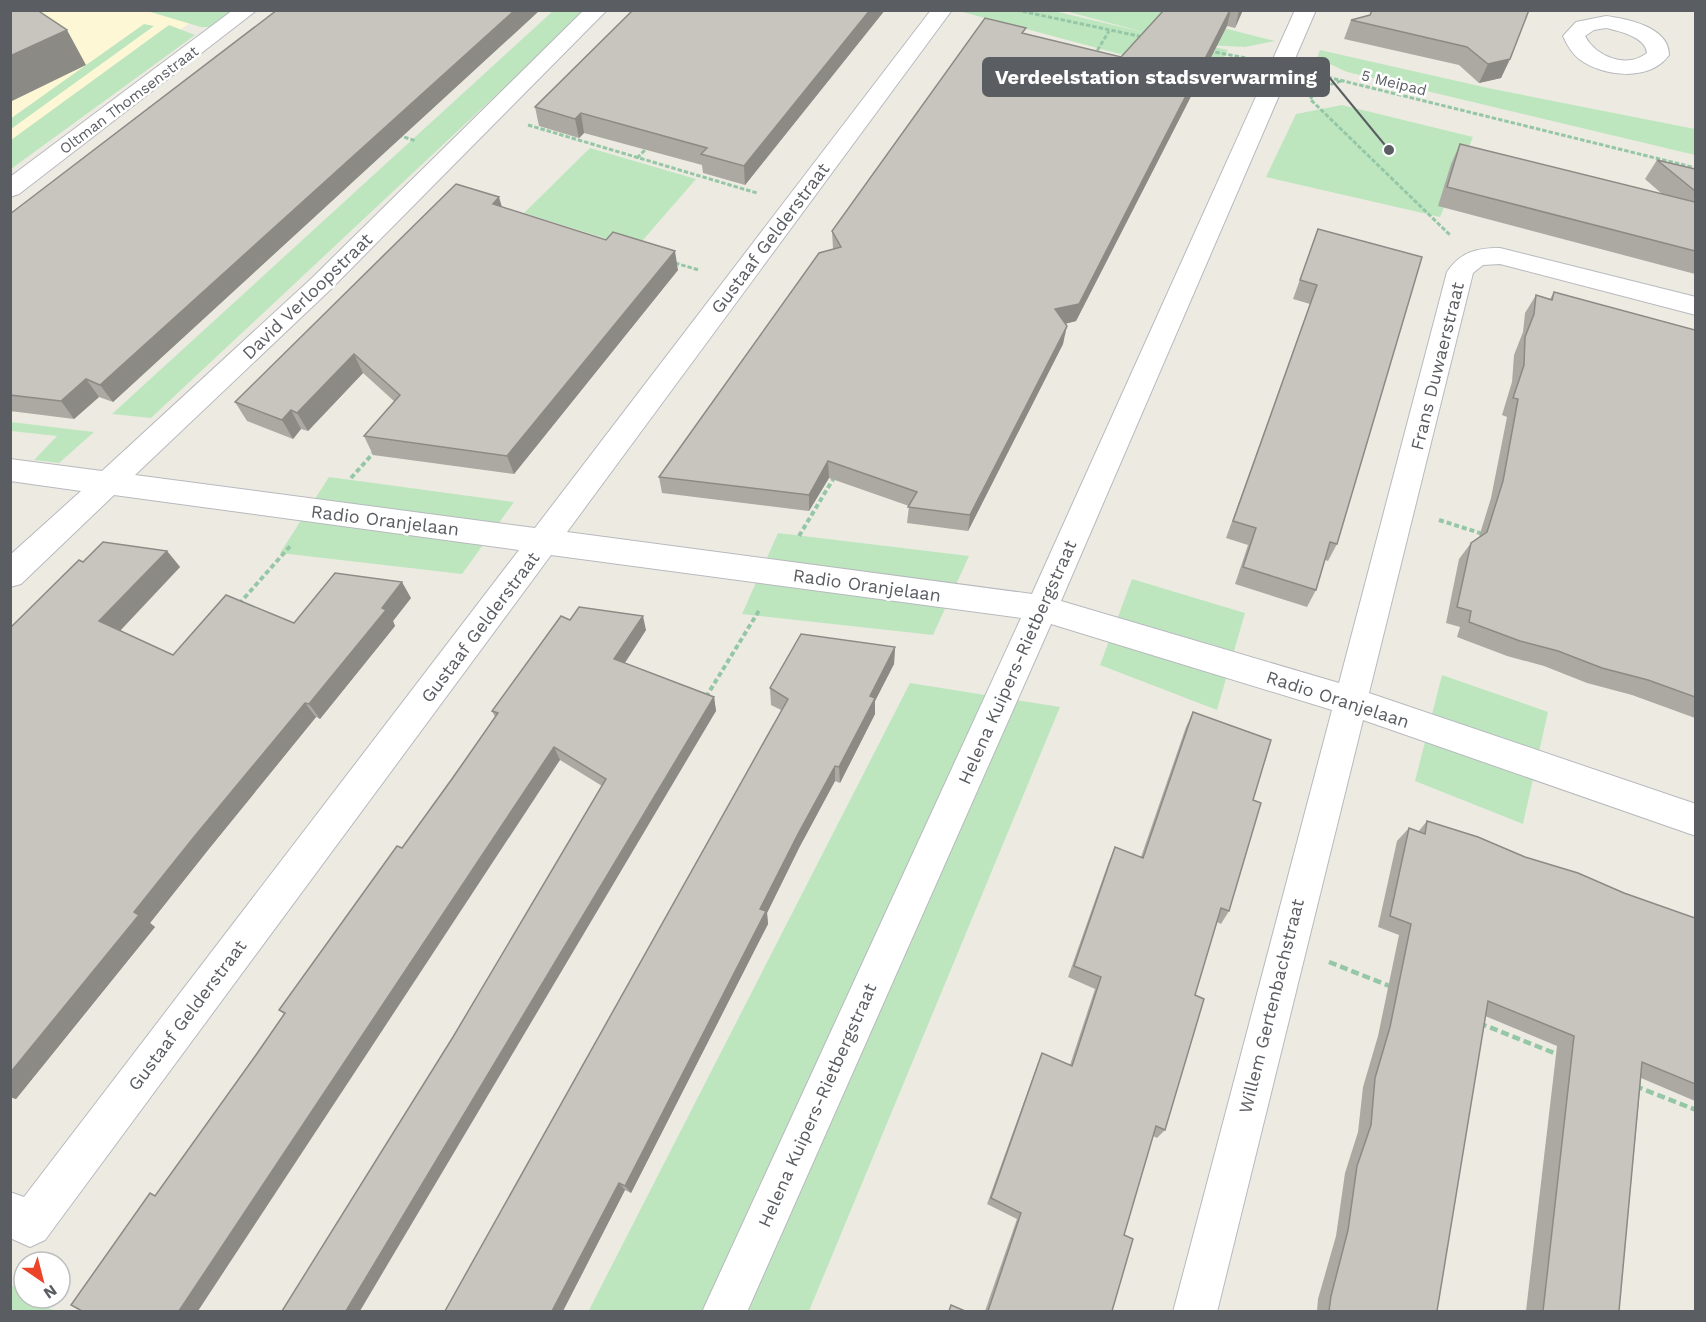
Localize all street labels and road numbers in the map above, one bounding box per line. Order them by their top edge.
street label: Oltman Thomsenstraat [56,42,202,158]
street label: 5 Meipad [1360,66,1428,100]
street label: Gustaaf Gelderstraat [706,158,834,317]
street label: David Verloopstraat [238,228,377,363]
street label: Frans Duwaerstraat [1406,279,1468,452]
street label: Radio Oranjelaan [310,500,460,540]
street label: Helena Kuipers-Rietbergstraat [953,536,1081,787]
street label: Gustaaf Gelderstraat [416,547,544,706]
street label: Radio Oranjelaan [792,564,942,606]
street label: Radio Oranjelaan [1264,666,1412,732]
street label: Willem Gertenbachstraat [1234,896,1308,1115]
street label: Gustaaf Gelderstraat [123,935,251,1094]
street label: Helena Kuipers-Rietbergstraat [753,979,881,1230]

